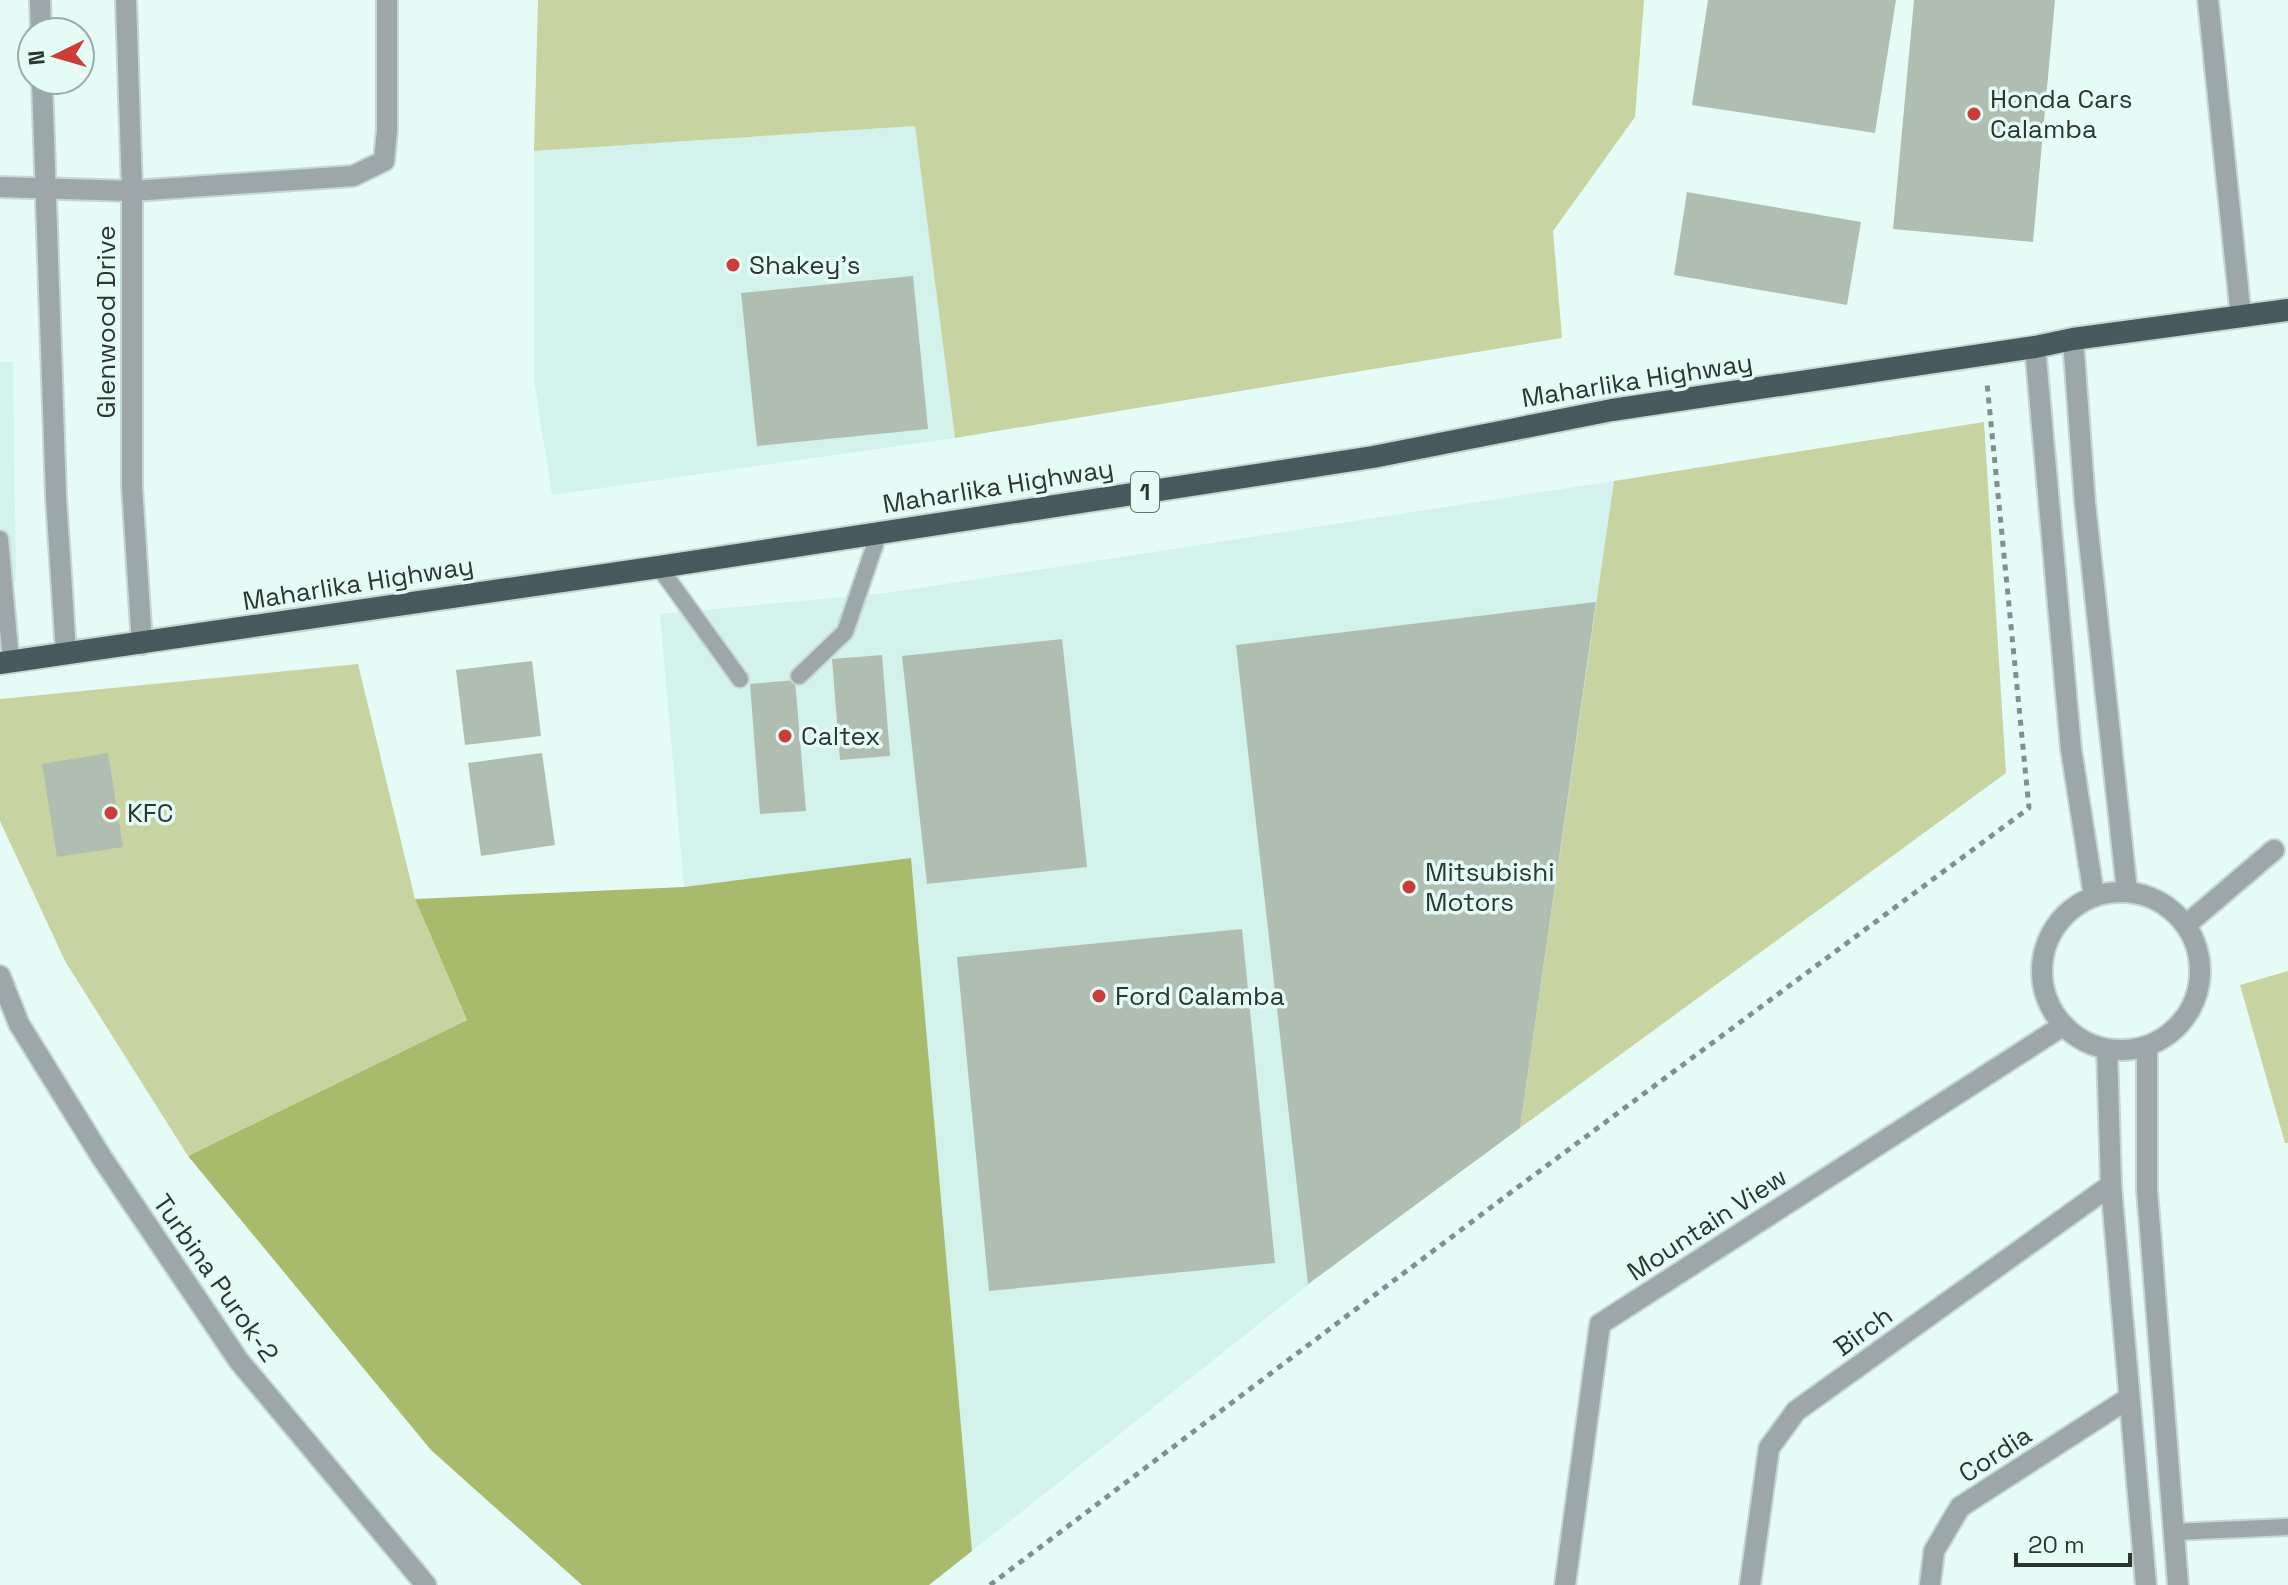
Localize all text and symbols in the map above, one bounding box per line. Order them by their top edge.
north arrow [16,16,96,96]
text: N [21,49,51,66]
place label: Honda Cars Calamba [1990,82,2132,146]
marker: Honda Cars Calamba [1965,105,1983,123]
street label: Glenwood Drive [89,225,123,419]
place label: Shakey's [749,248,861,282]
marker: Shakey's [724,256,742,274]
street label: Maharlika Highway [1519,345,1755,415]
street label: Maharlika Highway [880,451,1116,521]
road number: 1 [1131,472,1159,512]
street label: Maharlika Highway [240,548,476,618]
place label: Caltex [801,719,880,753]
marker: Caltex [776,727,794,745]
place label: KFC [127,796,173,830]
marker: KFC [102,804,120,822]
place label: Mitsubishi Motors [1425,855,1555,919]
marker: Mitsubishi Motors [1400,878,1418,896]
place label: Ford Calamba [1115,979,1285,1013]
marker: Ford Calamba [1090,987,1108,1005]
street label: Mountain View [1621,1160,1793,1288]
street label: Turbina Purok-2 [145,1187,287,1369]
street label: Birch [1827,1298,1899,1364]
street label: Cordia [1952,1418,2038,1490]
scale bar [2016,1517,2130,1567]
text: 20 m [2028,1529,2085,1560]

